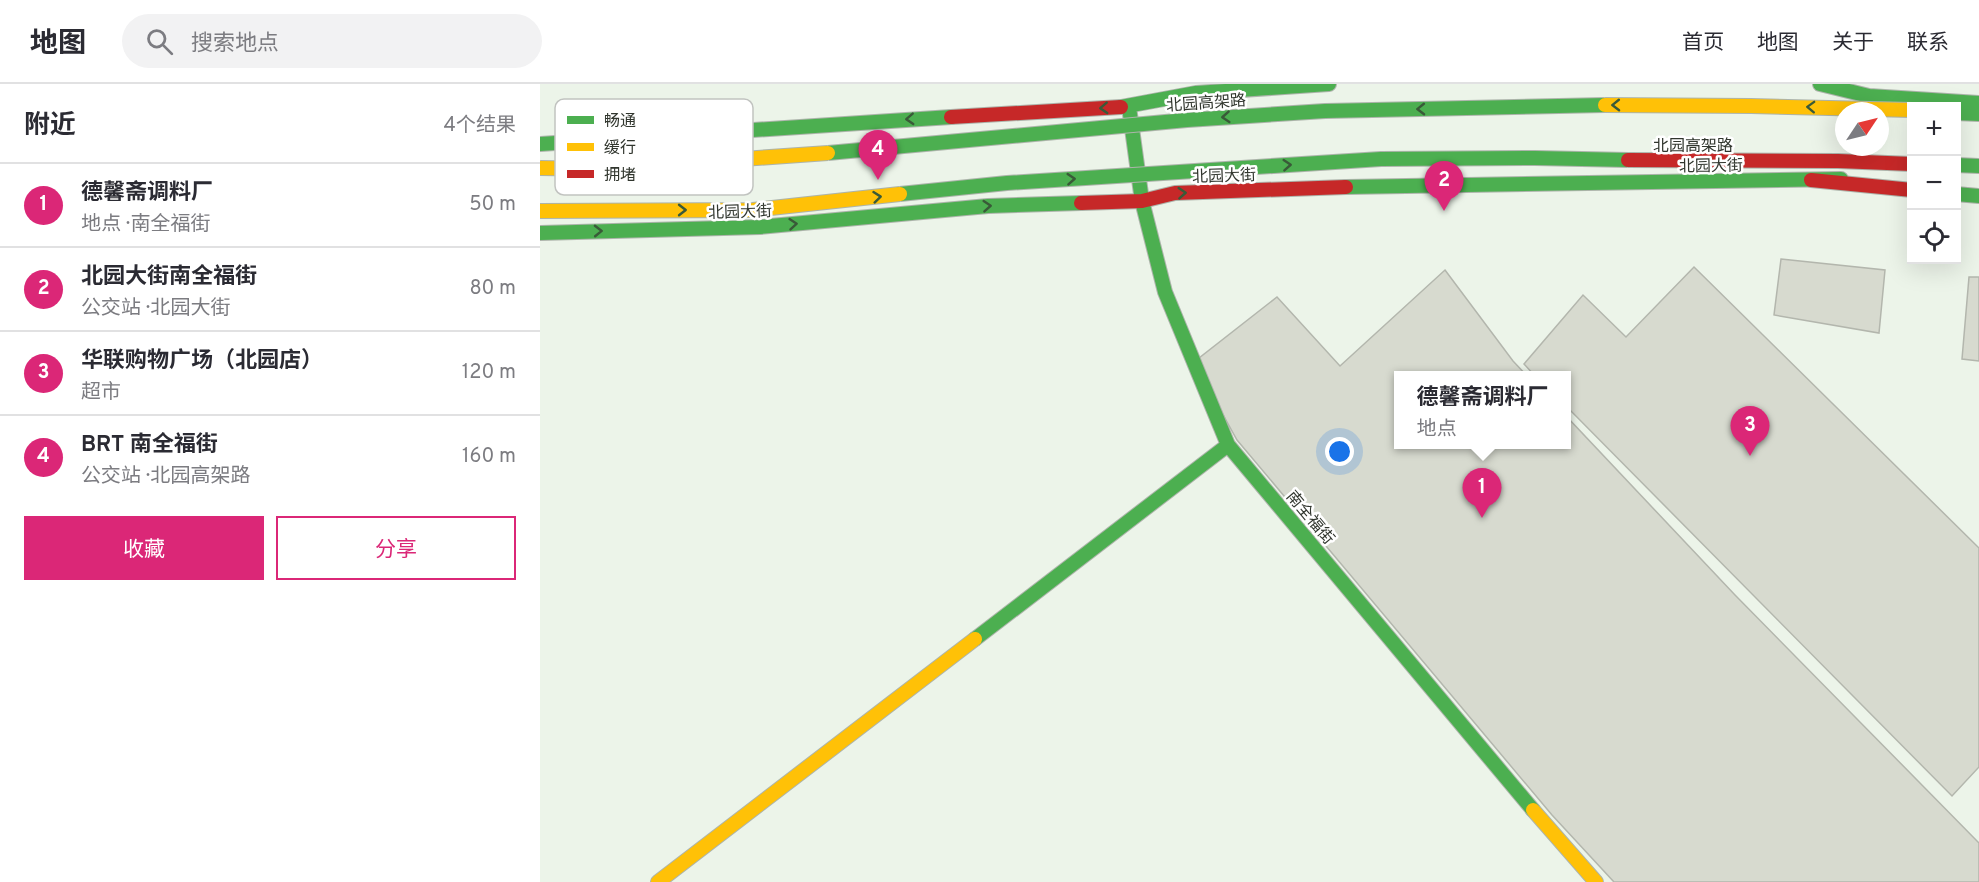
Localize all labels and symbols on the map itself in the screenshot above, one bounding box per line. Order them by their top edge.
street label: 北园高架路 [1166,91,1247,117]
legend [555,99,753,195]
one-way arrow [1612,99,1621,111]
one-way arrow [1100,101,1109,114]
one-way arrow [1807,101,1816,113]
north arrow [1835,102,1889,156]
one-way arrow [1417,103,1426,116]
one-way arrow [1222,111,1231,124]
text: 畅通 [604,112,636,132]
one-way arrow [905,112,914,125]
pin: 4 [858,130,898,180]
street label: 北园高架路 [1653,137,1733,157]
text: 缓行 [604,139,636,159]
street label: 北园大街 [1679,156,1743,178]
one-way arrow [1282,159,1291,172]
pin: 2 [1424,162,1464,211]
text: 拥堵 [604,166,636,186]
street label: 北园大街 [1192,166,1256,188]
one-way arrow [1066,173,1076,186]
one-way arrow [1177,187,1186,200]
one-way arrow [872,191,881,204]
one-way arrow [983,200,992,213]
street label: 北园大街 [708,202,772,224]
one-way arrow [678,204,687,216]
one-way arrow [789,218,798,231]
one-way arrow [594,225,603,238]
pin: 3 [1730,406,1770,456]
your location [1325,437,1354,466]
pin: 1 [1462,468,1502,518]
street label: 南全福街 [1281,487,1338,549]

